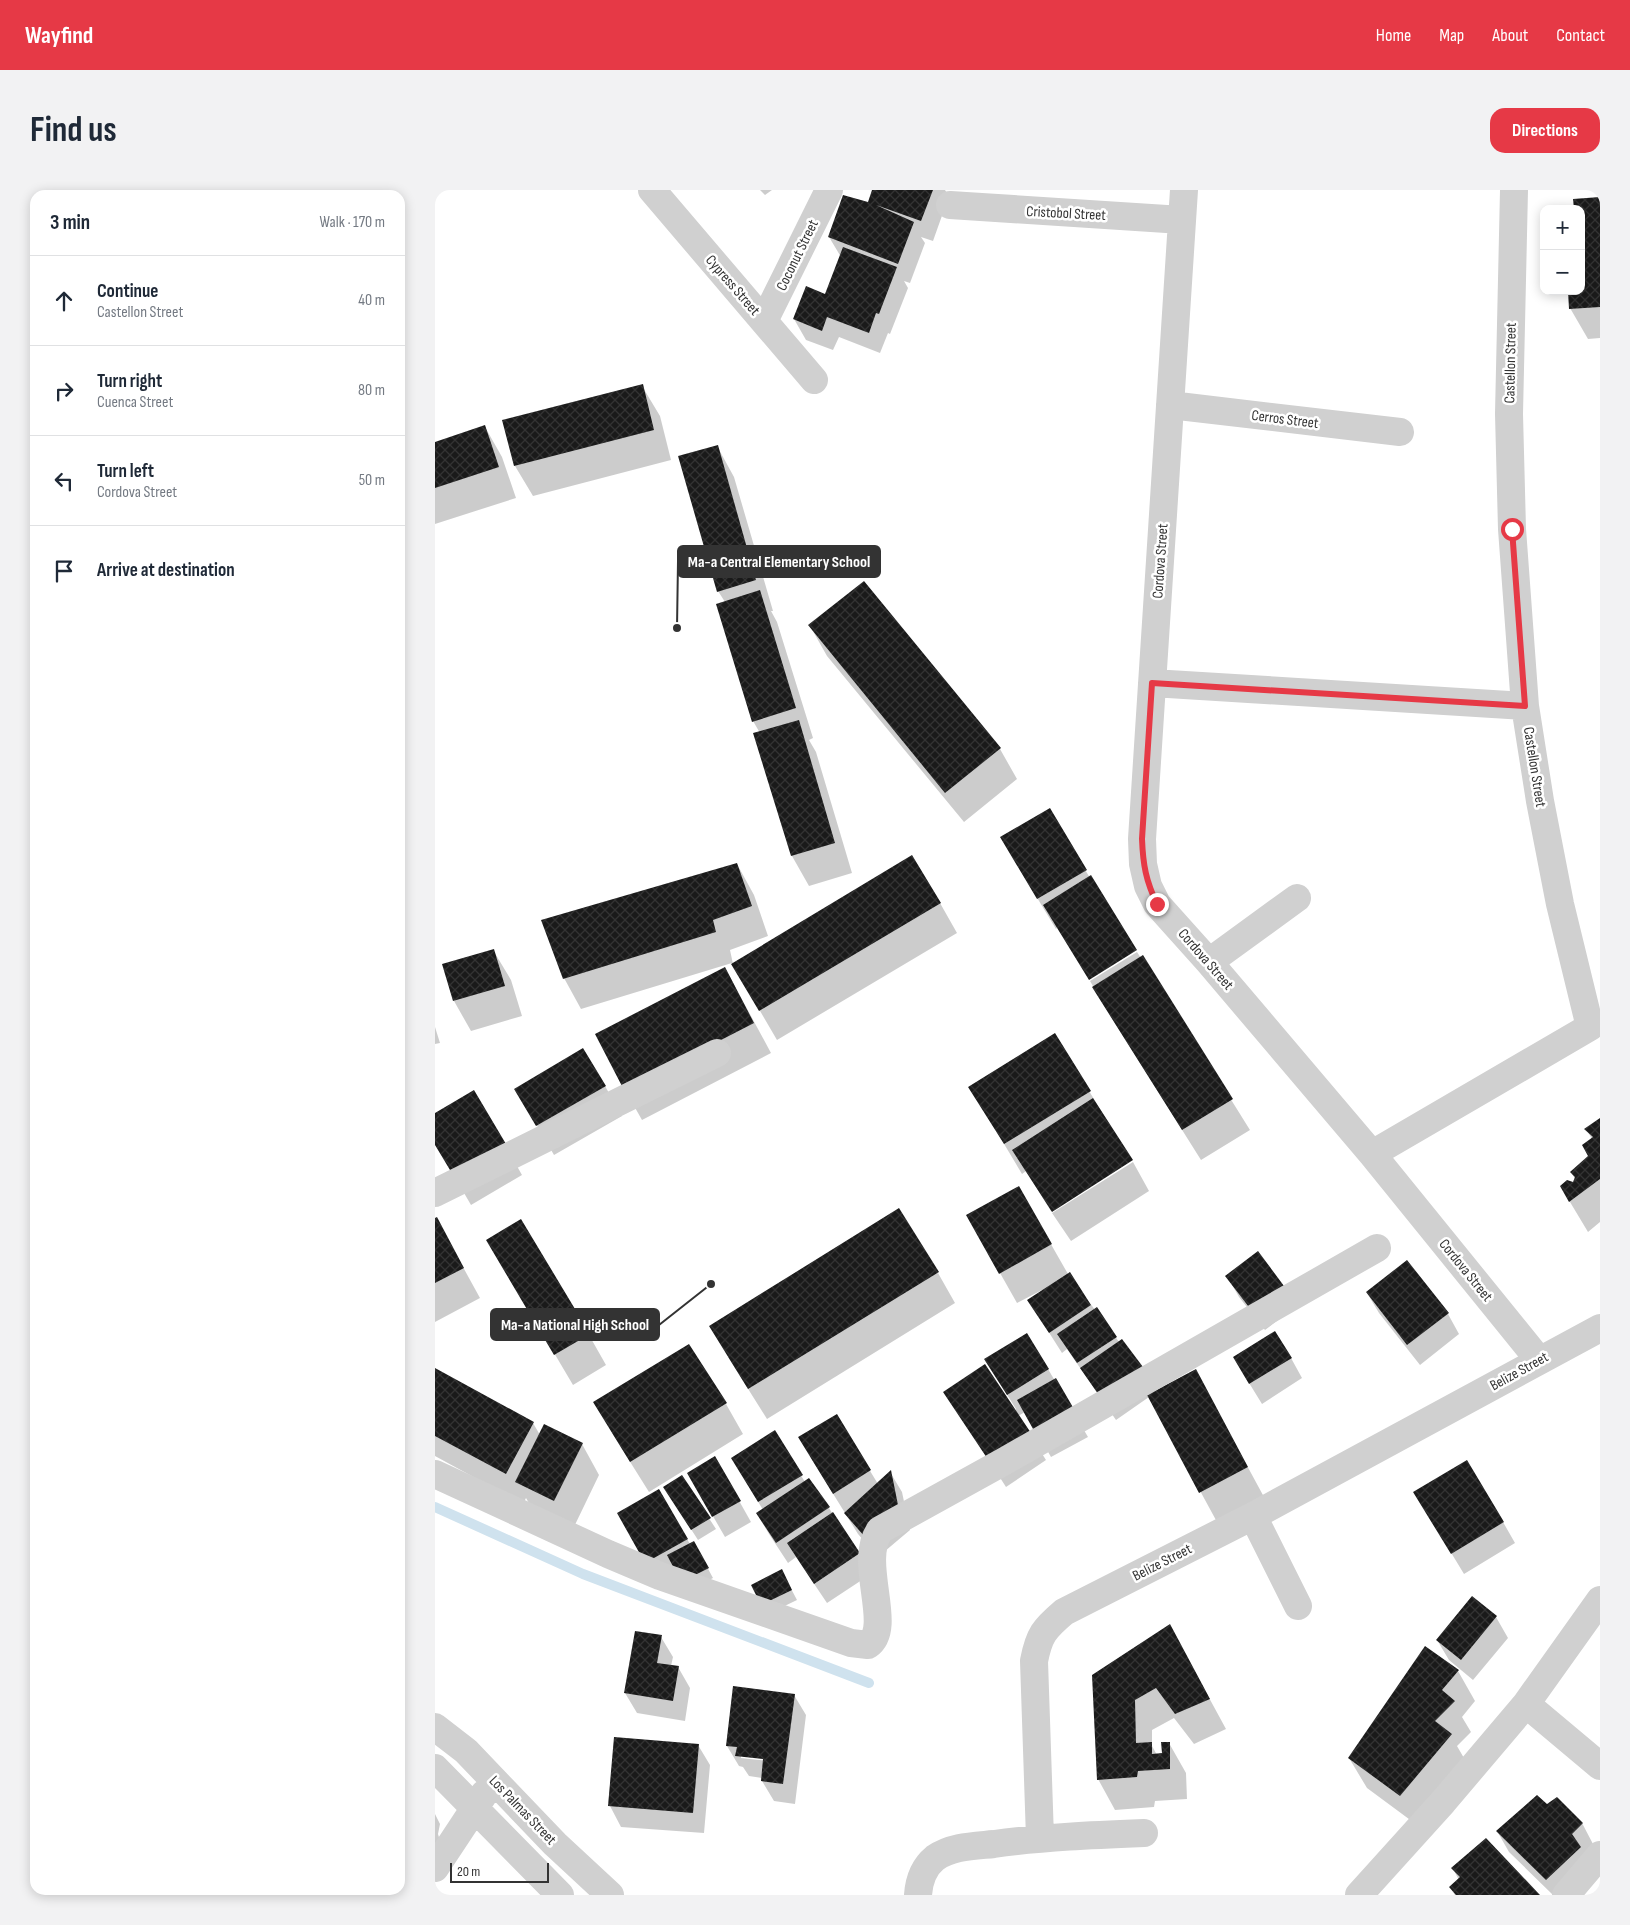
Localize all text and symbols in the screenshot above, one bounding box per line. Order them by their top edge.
text: Wayfind [25,21,93,50]
text: Home [1376,25,1411,46]
text: Map [1439,25,1464,46]
text: About [1492,25,1528,46]
text: Contact [1556,25,1605,46]
button: Directions [1490,108,1600,153]
text: Find us [30,109,117,152]
street label: Cristobol Street [1026,202,1107,225]
map controls [1540,205,1585,295]
button: + [1540,205,1585,250]
text: 3 min [50,210,90,235]
text: Walk · 170 m [320,213,385,232]
street label: Coconut Street [772,216,823,294]
button: − [1540,250,1585,295]
street label: Cypress Street [701,251,764,320]
text: Continue [97,280,158,303]
icon: ahead [50,287,78,315]
text: 40 m [358,291,385,310]
text: Castellon Street [97,303,183,322]
street label: Castellon Street [1500,322,1521,404]
text: Turn right [97,370,162,393]
icon: right [50,377,78,405]
text: 80 m [358,381,385,400]
text: Cuenca Street [97,393,173,412]
street label: Cerros Street [1250,406,1320,433]
text: Turn left [97,460,154,483]
icon: left [50,467,78,495]
text: 50 m [359,471,385,490]
text: Cordova Street [97,483,177,502]
route start [1501,518,1524,541]
street label: Cordova Street [1148,522,1173,599]
callout: Ma-a Central Elementary School [678,546,880,577]
text: Ma-a Central Elementary School [688,553,870,572]
icon: arrive [50,557,78,585]
text: Arrive at destination [97,559,235,582]
street label: Castellon Street [1519,726,1550,809]
route end [1146,893,1169,916]
street label: Cordova Street [1174,925,1238,994]
street label: Cordova Street [1435,1235,1497,1306]
callout: Ma-a National High School [491,1309,659,1340]
text: Ma-a National High School [501,1316,649,1335]
street label: Belize Street [1487,1347,1552,1395]
street label: Belize Street [1129,1539,1195,1585]
street label: Los Palmas Street [485,1772,561,1849]
scale bar [450,1860,549,1883]
text: 20 m [457,1863,480,1880]

